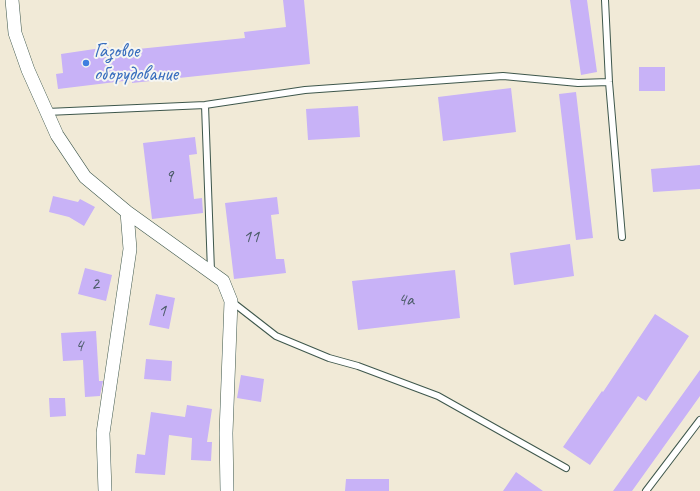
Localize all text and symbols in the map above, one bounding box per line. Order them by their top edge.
place label: Газовое оборудование [94,40,178,87]
marker: Газовое оборудование [81,58,91,68]
house number: 9 [165,166,173,188]
house number: 11 [243,226,259,248]
house number: 2 [91,273,99,295]
house number: 4а [398,289,414,311]
house number: 1 [158,300,166,322]
house number: 4 [75,335,83,357]

